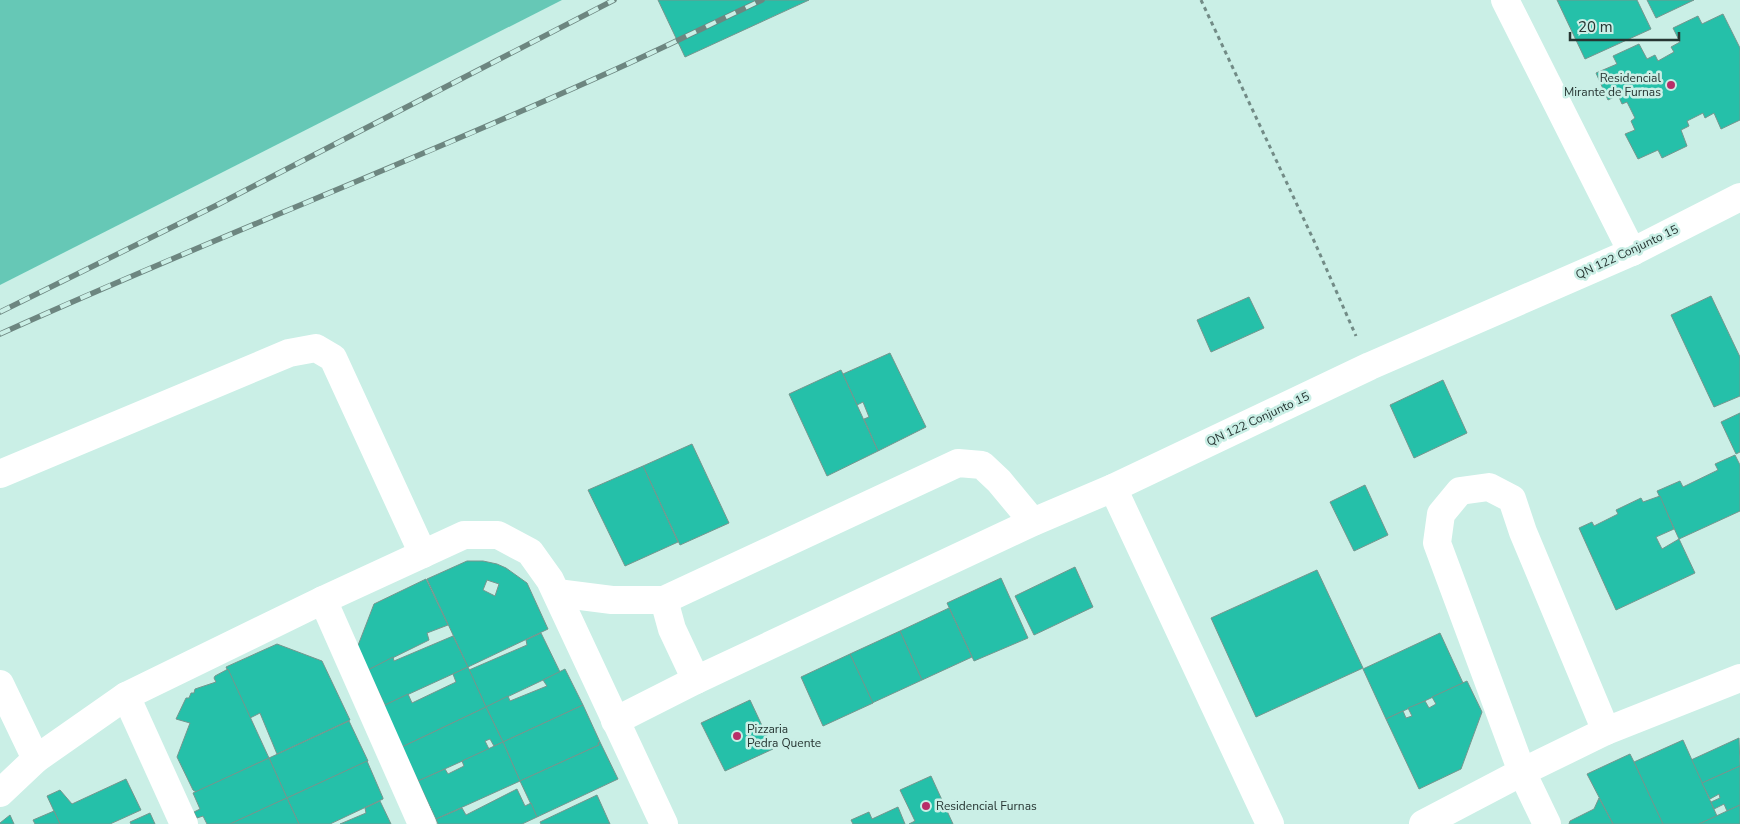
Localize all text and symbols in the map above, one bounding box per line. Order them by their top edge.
scale bar [1570,10,1679,42]
text: 20 m [1578,17,1613,37]
place label: Residencial Mirante de Furnas [1564,70,1661,100]
marker: Residencial Mirante de Furnas [1665,79,1677,91]
street label: QN 122 Conjunto 15 [1573,221,1681,283]
street label: QN 122 Conjunto 15 [1204,388,1312,450]
place label: Pizzaria Pedra Quente [747,721,821,751]
marker: Pizzaria Pedra Quente [731,730,743,742]
place label: Residencial Furnas [936,798,1037,814]
marker: Residencial Furnas [920,800,932,812]

